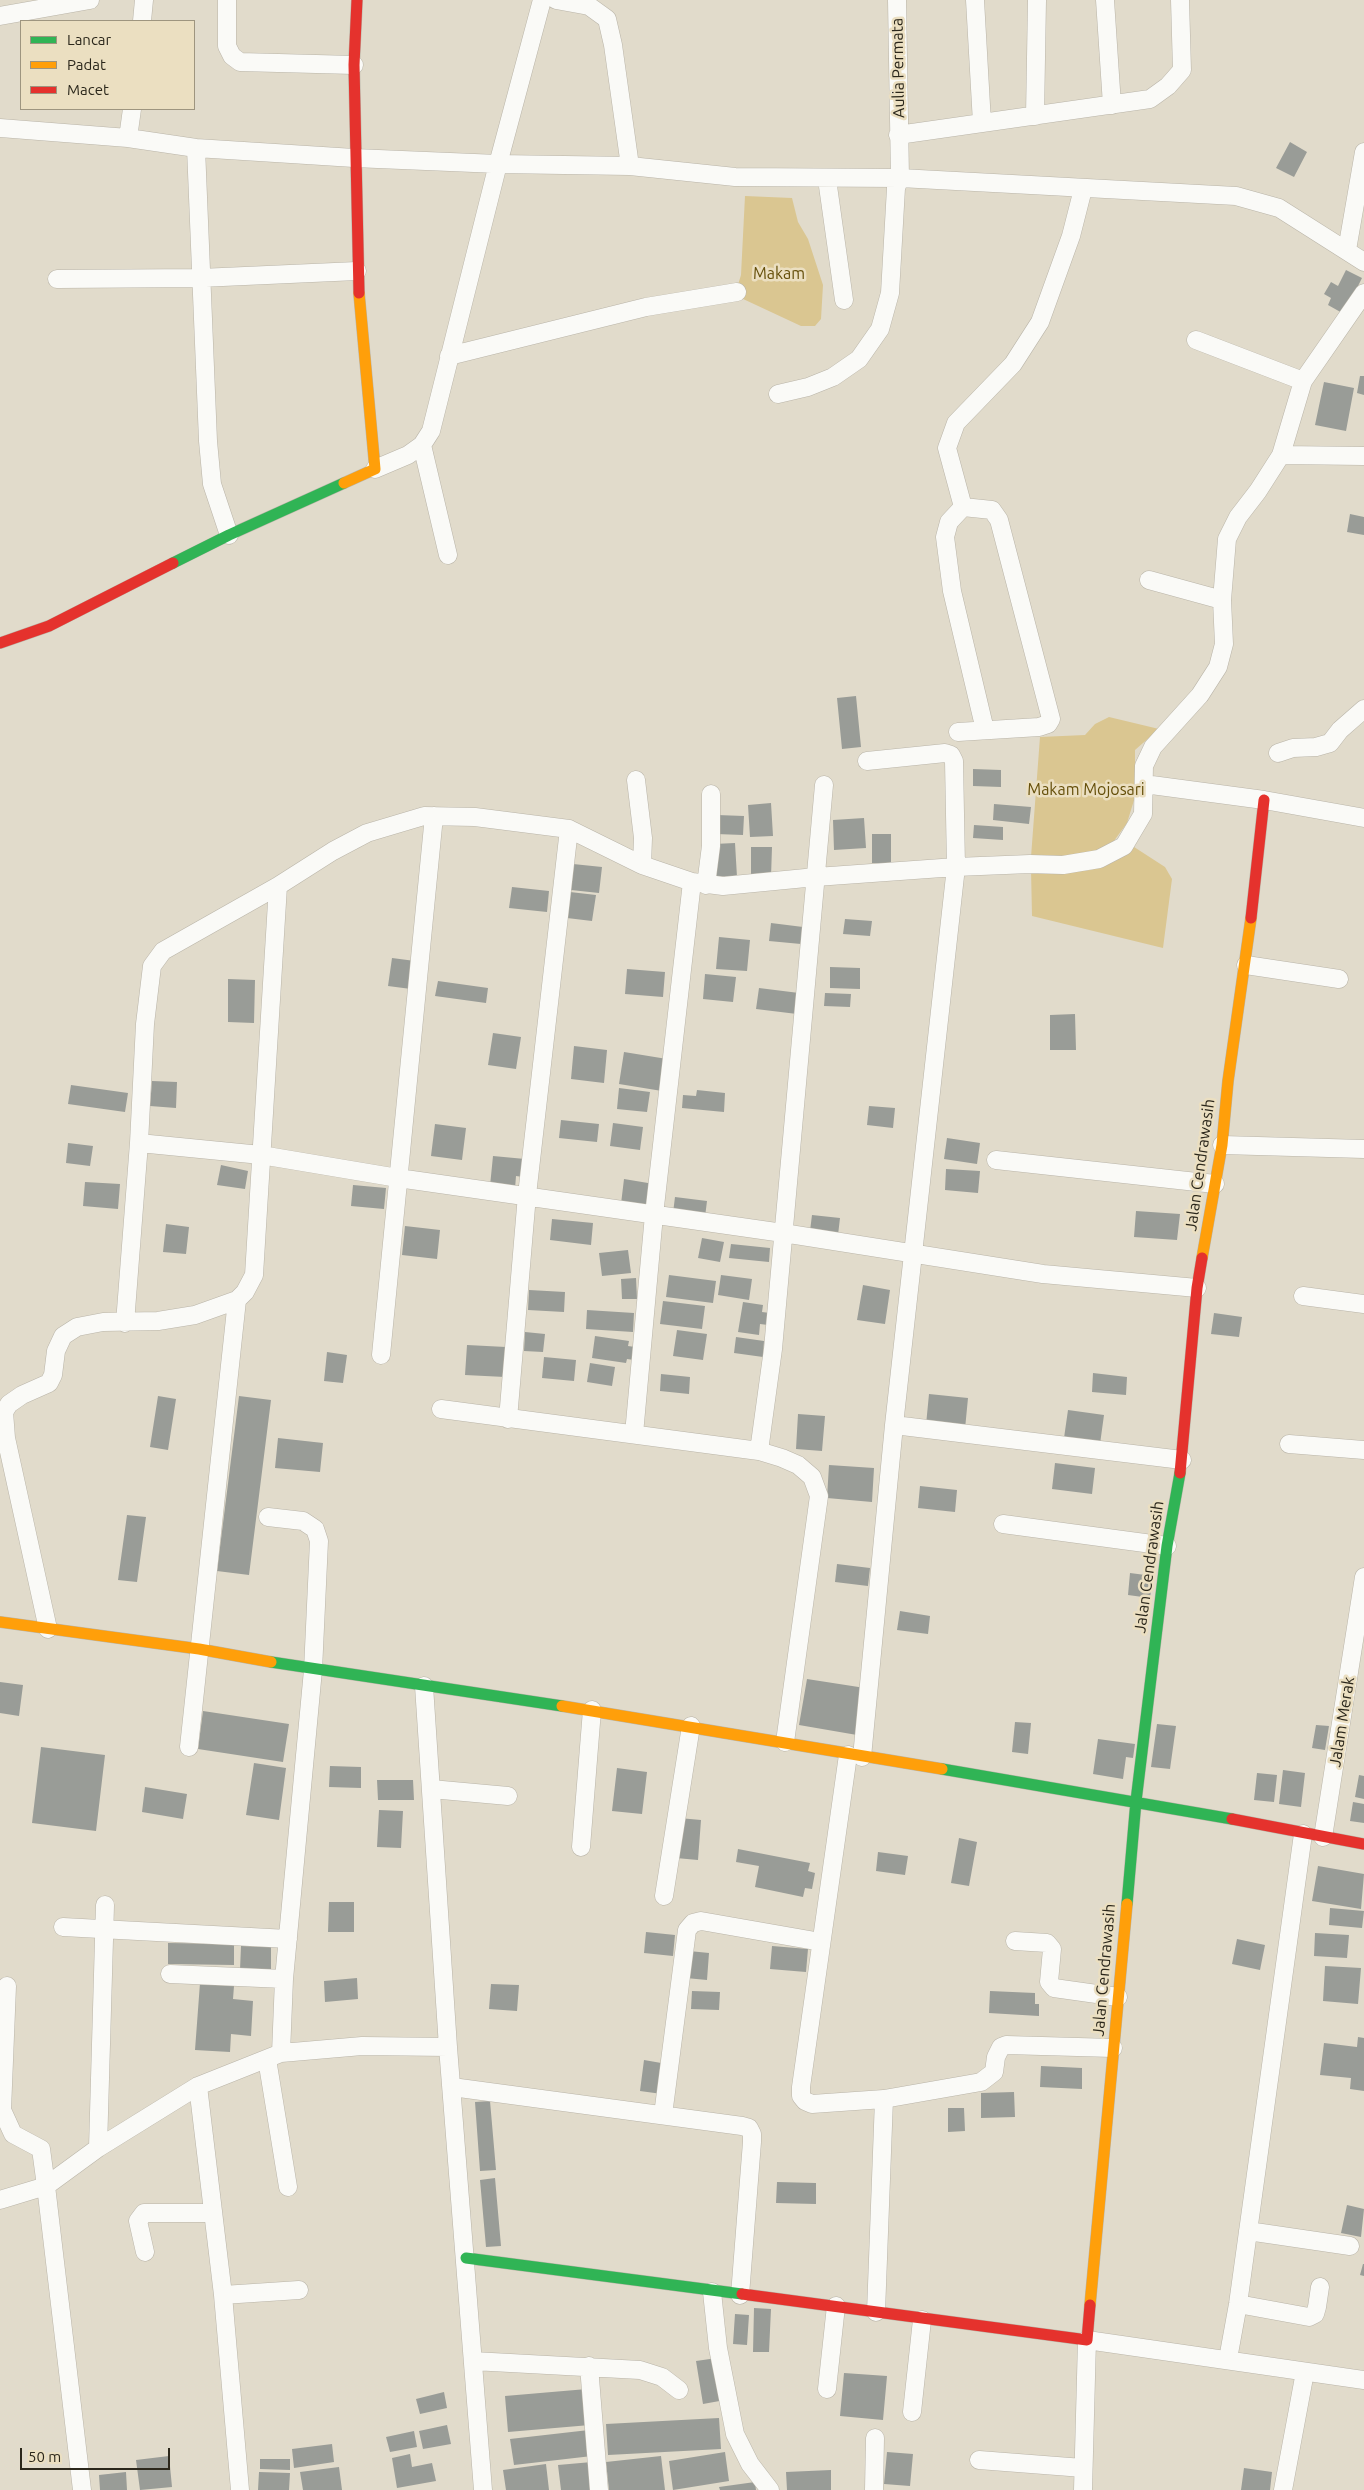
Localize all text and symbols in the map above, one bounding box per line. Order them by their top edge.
street label: Aulia Permata [888,18,908,118]
legend [20,20,195,110]
text: Lancar [67,31,111,48]
text: Padat [67,56,106,73]
text: Macet [67,81,109,98]
park label: Makam [753,264,805,284]
park label: Makam Mojosari [1027,780,1145,800]
street label: Jalan Cendrawasih [1181,1098,1219,1232]
street label: Jalan Cendrawasih [1130,1500,1168,1634]
street label: Jalam Merak [1325,1676,1359,1768]
street label: Jalan Cendrawasih [1089,1903,1119,2037]
scale bar [22,2438,172,2470]
text: 50 m [28,2448,61,2465]

